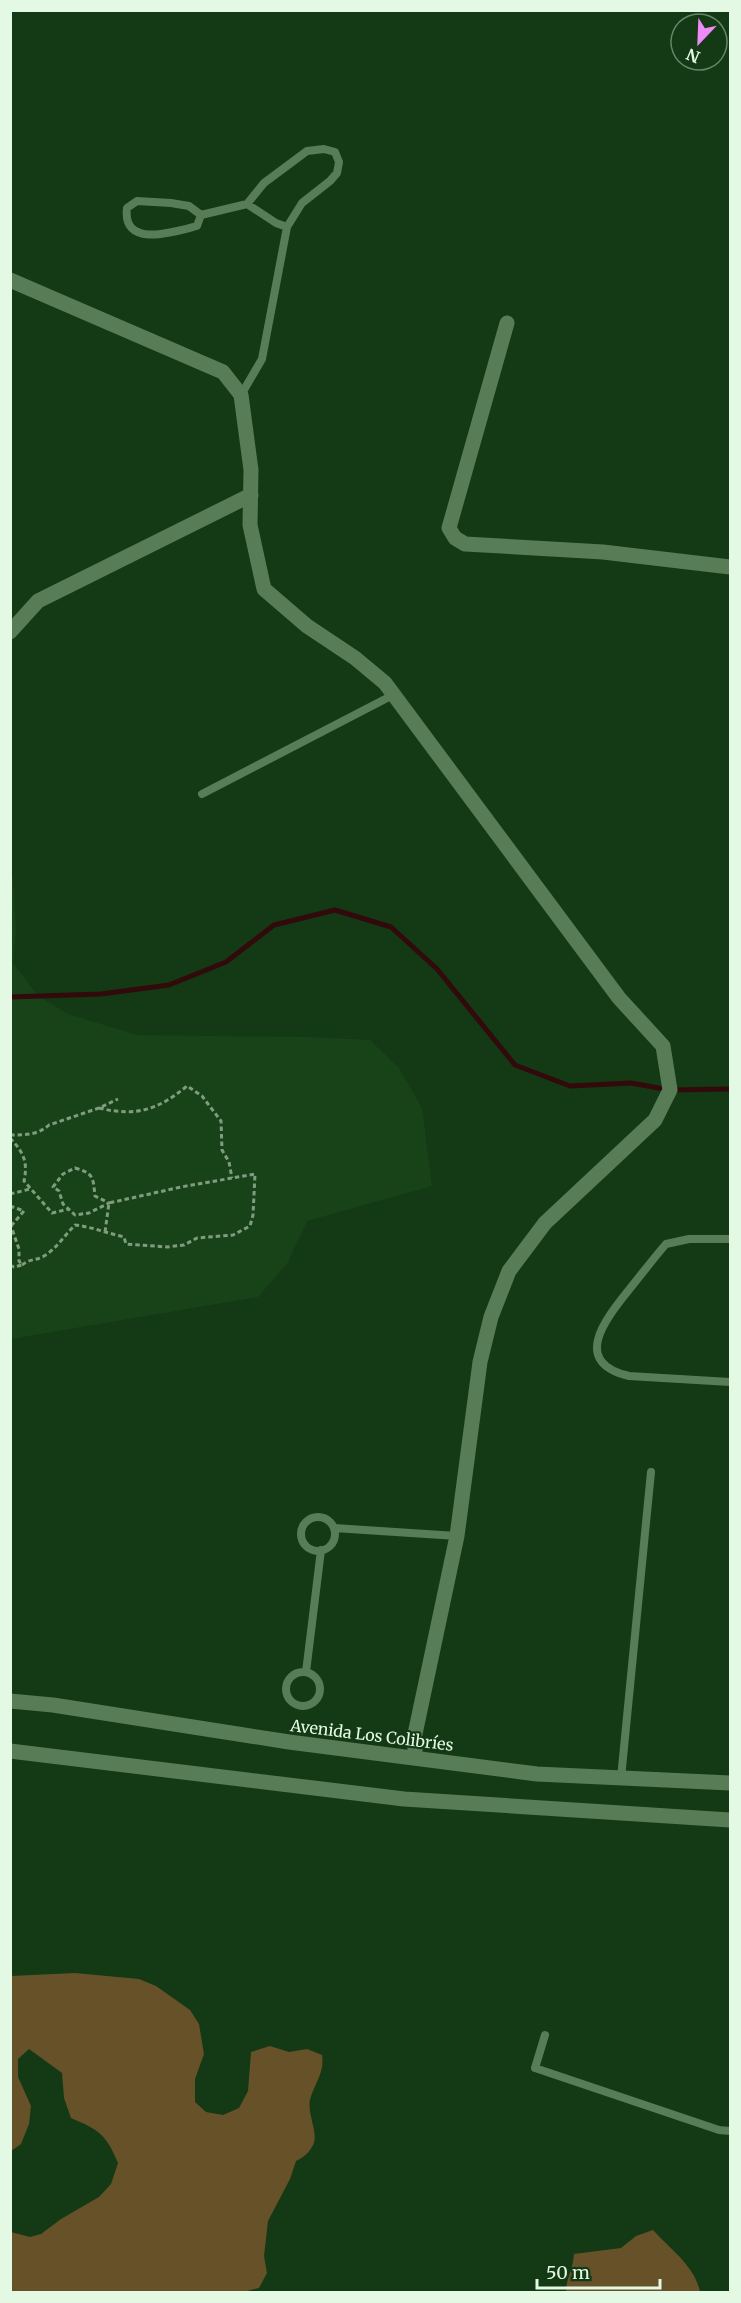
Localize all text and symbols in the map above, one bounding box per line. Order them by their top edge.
north arrow [669,12,729,72]
text: N [683,44,703,67]
street label: Avenida Los Colibríes [288,1715,455,1755]
scale bar [537,2252,660,2290]
text: 50 m [546,2261,590,2284]

